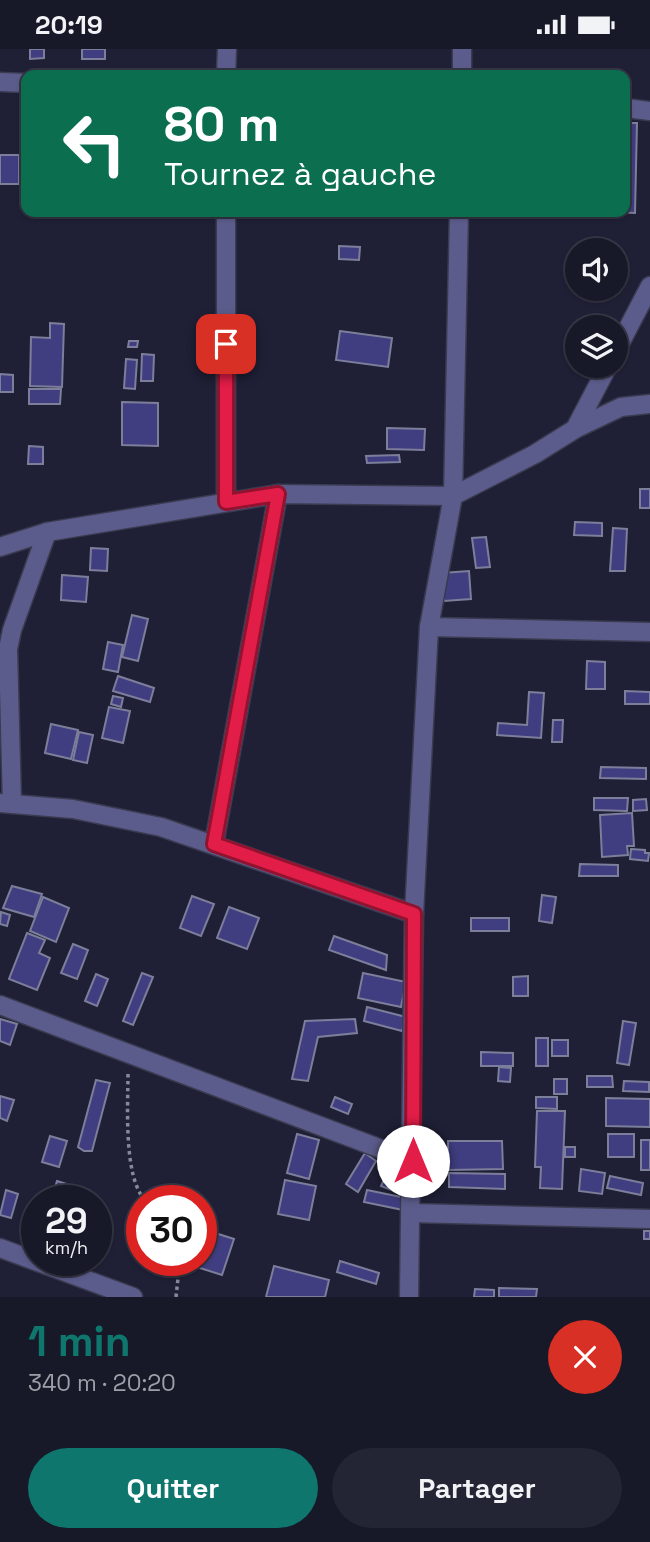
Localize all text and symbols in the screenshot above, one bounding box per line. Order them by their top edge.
text: 20:19 [35,8,103,42]
text: 80 m [164,93,279,155]
icon: left [49,98,140,189]
text: Tournez à gauche [164,154,436,194]
map controls [565,238,628,378]
button: sound [565,238,628,301]
pin [196,314,256,374]
button: layers [565,315,628,378]
icon: arrive [207,325,245,363]
position arrow [376,1124,450,1198]
speed limit sign: 30 [126,1185,217,1276]
text: 29 [45,1199,88,1243]
text: km/h [45,1236,88,1259]
text: 1 min [28,1315,131,1368]
button: close [548,1320,622,1394]
text: 340 m · 20:20 [28,1368,176,1398]
button: Quitter [28,1448,318,1528]
button: Partager [332,1448,622,1528]

